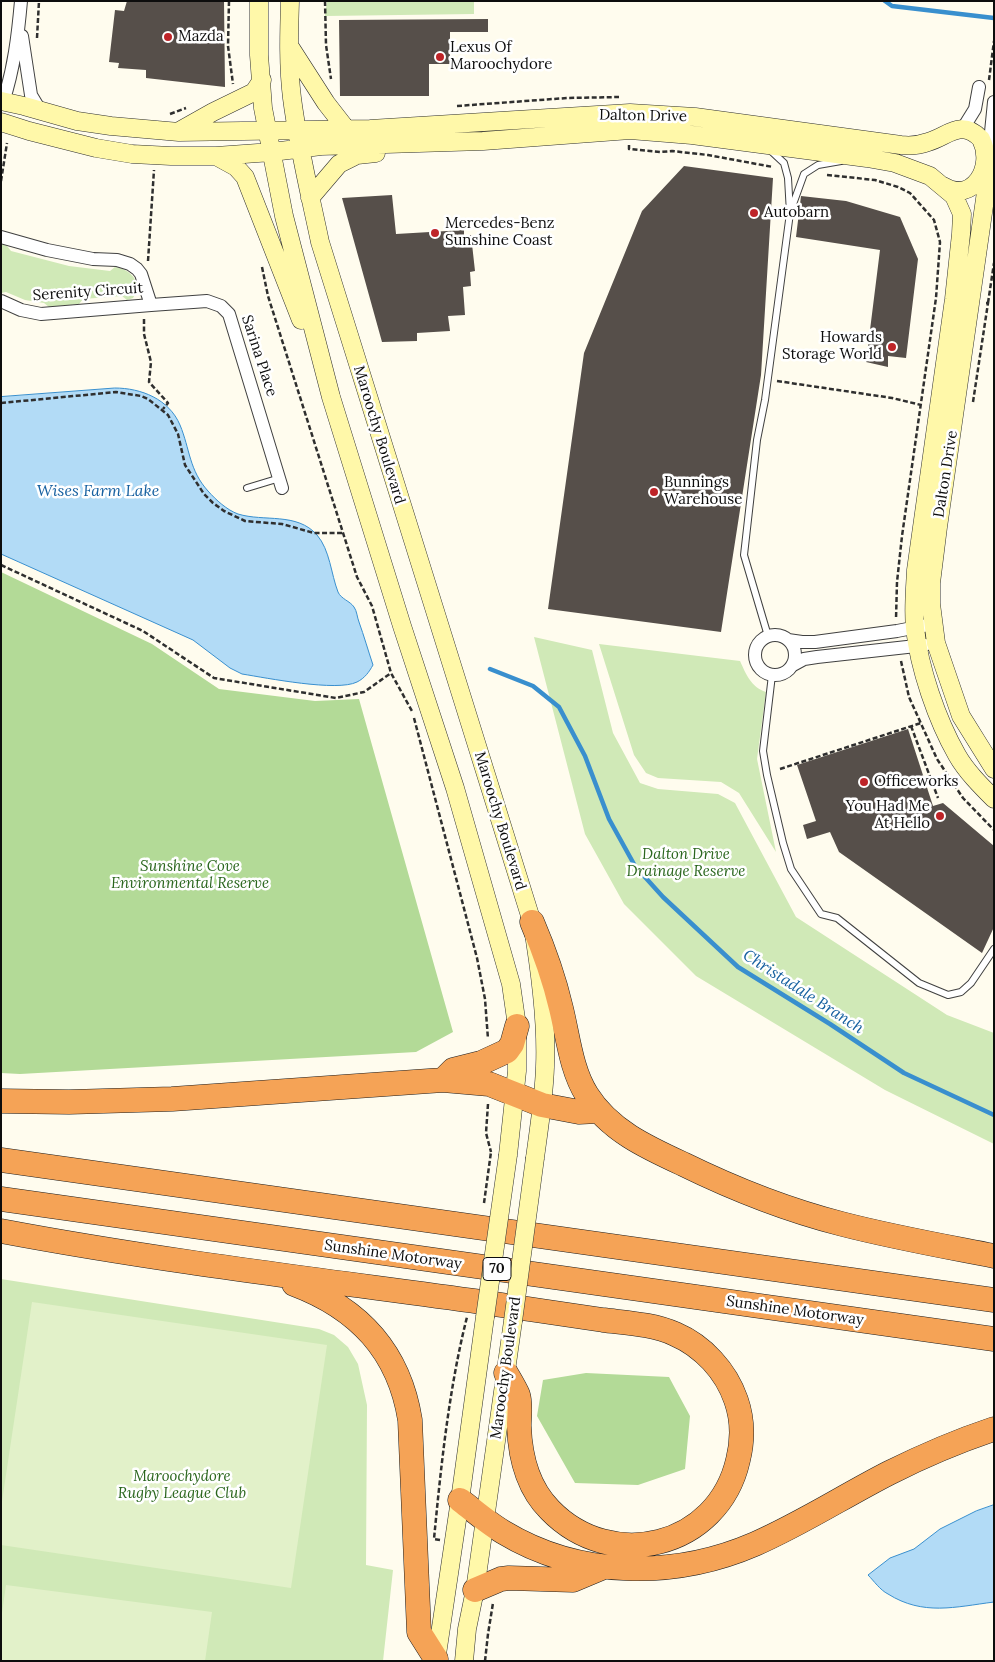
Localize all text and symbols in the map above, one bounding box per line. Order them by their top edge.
place label: Mazda [178,28,224,46]
marker: Mazda [162,31,174,43]
place label: Lexus Of Maroochydore [450,39,552,74]
marker: Lexus Of Maroochydore [434,51,446,63]
street label: Dalton Drive [599,106,687,126]
place label: Autobarn [764,204,829,222]
marker: Autobarn [748,207,760,219]
place label: Mercedes-Benz Sunshine Coast [445,215,555,250]
marker: Mercedes-Benz Sunshine Coast [429,227,441,239]
street label: Serenity Circuit [32,279,144,305]
street label: Sarina Place [237,313,281,399]
place label: Howards Storage World [782,329,882,364]
marker: Howards Storage World [886,341,898,353]
street label: Maroochy Boulevard [349,364,409,506]
street label: Dalton Drive [930,429,962,519]
place label: Bunnings Warehouse [664,474,742,509]
water label: Wises Farm Lake [37,481,159,501]
marker: Bunnings Warehouse [648,486,660,498]
street label: Maroochy Boulevard [470,750,530,892]
place label: Officeworks [874,773,958,791]
marker: Officeworks [858,776,870,788]
place label: You Had Me At Hello [846,798,930,833]
marker: You Had Me At Hello [934,810,946,822]
park label: Dalton Drive Drainage Reserve [627,846,745,881]
park label: Sunshine Cove Environmental Reserve [111,858,269,893]
water label: Christadale Branch [739,946,867,1038]
street label: Sunshine Motorway [323,1236,463,1274]
road number: 70 [483,1258,511,1280]
street label: Sunshine Motorway [725,1292,865,1330]
street label: Maroochy Boulevard [487,1296,525,1440]
park label: Maroochydore Rugby League Club [118,1468,246,1503]

